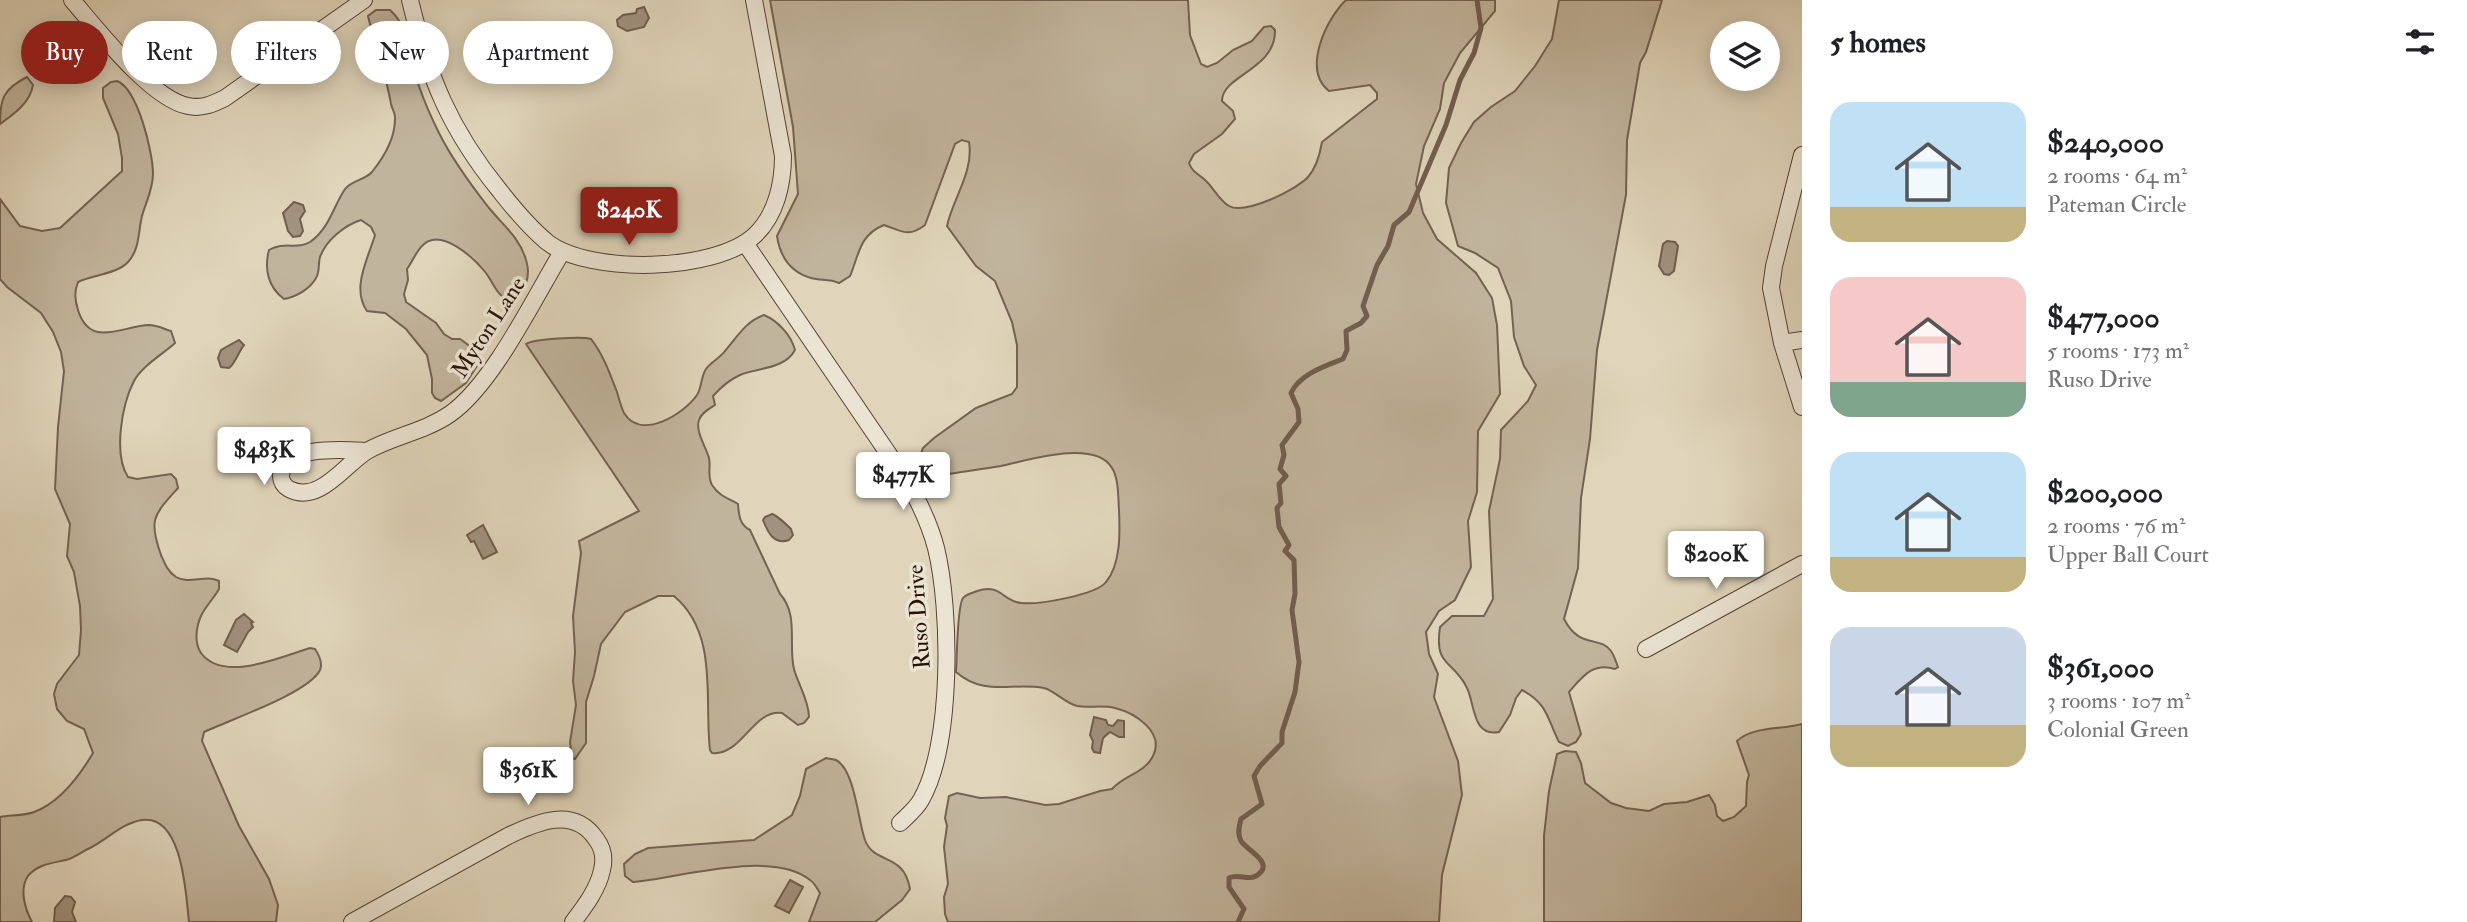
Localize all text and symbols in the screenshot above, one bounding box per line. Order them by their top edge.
chip: Buy [21,21,108,84]
chip: Rent [122,21,217,84]
chip: Filters [231,21,341,84]
chip: New [355,21,449,84]
chip: Apartment [463,21,613,84]
map controls [1710,21,1780,91]
button: layers [1710,21,1780,91]
icon: filters [2401,23,2439,61]
text: 5 homes [1830,24,1926,61]
text: $240,000 [2047,124,2164,161]
icon: home [1886,130,1970,214]
text: 2 rooms · 64 m² [2047,161,2187,190]
pin: $240K [580,188,678,247]
text: Pateman Circle [2047,190,2186,219]
text: $240K [597,195,661,224]
street label: Myton Lane [445,271,532,383]
text: $477,000 [2047,299,2160,336]
icon: home [1886,305,1970,389]
text: 5 rooms · 173 m² [2047,336,2189,365]
text: Ruso Drive [2047,365,2152,394]
pin: $483K [215,428,313,487]
text: $483K [233,435,295,464]
pin: $477K [854,452,952,512]
text: $477K [872,460,934,489]
text: $200,000 [2047,474,2163,511]
icon: home [1886,480,1970,564]
text: 2 rooms · 76 m² [2047,511,2185,540]
pin: $200K [1667,532,1765,591]
text: $200K [1684,539,1748,568]
text: Upper Ball Court [2047,540,2209,569]
street label: Ruso Drive [900,563,937,670]
text: $361,000 [2047,649,2154,686]
icon: home [1886,655,1970,739]
text: 3 rooms · 107 m² [2047,686,2191,715]
text: Colonial Green [2047,715,2189,744]
pin: $361K [479,748,577,807]
text: $361K [499,755,557,784]

